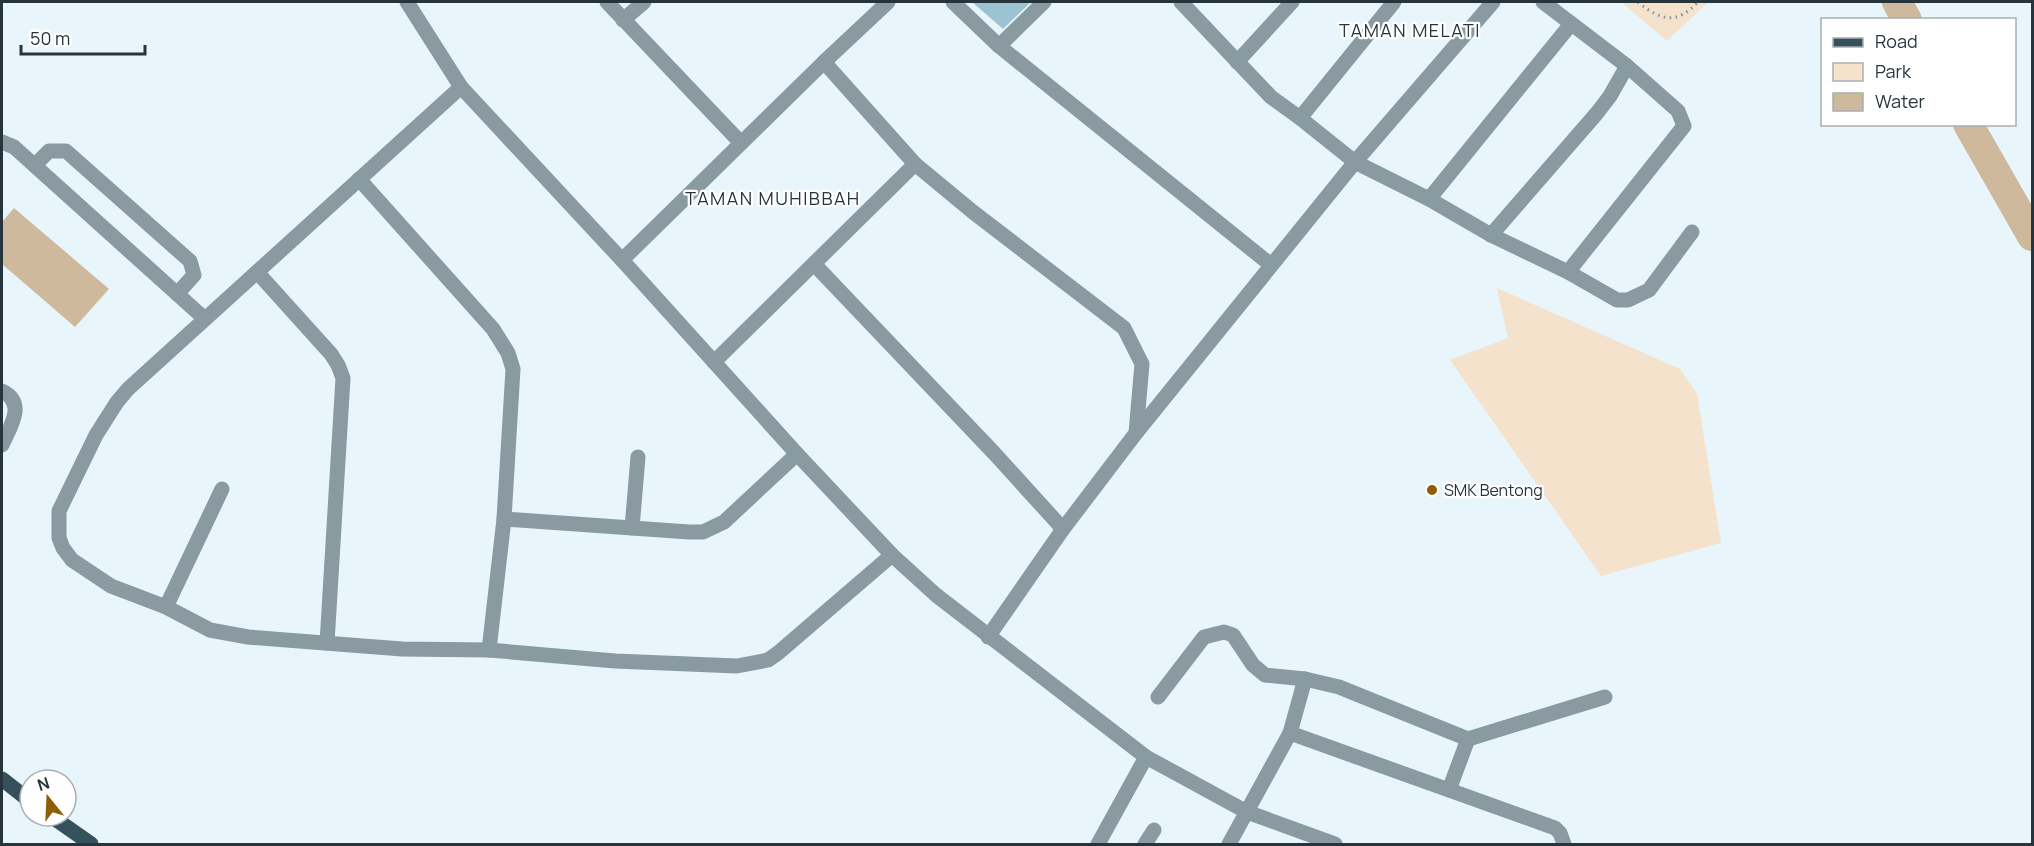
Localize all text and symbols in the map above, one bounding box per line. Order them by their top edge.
scale bar [21,18,146,56]
district label: TAMAN MELATI [1339,18,1481,42]
legend [1821,18,2016,126]
text: 50 m [30,26,70,50]
text: Road [1875,29,1918,53]
text: Park [1875,59,1912,83]
text: Water [1875,89,1925,113]
district label: TAMAN MUHIBBAH [685,186,861,210]
place label: SMK Bentong [1444,479,1543,501]
marker: SMK Bentong [1425,483,1439,497]
north arrow [18,768,78,828]
text: N [34,771,52,796]

